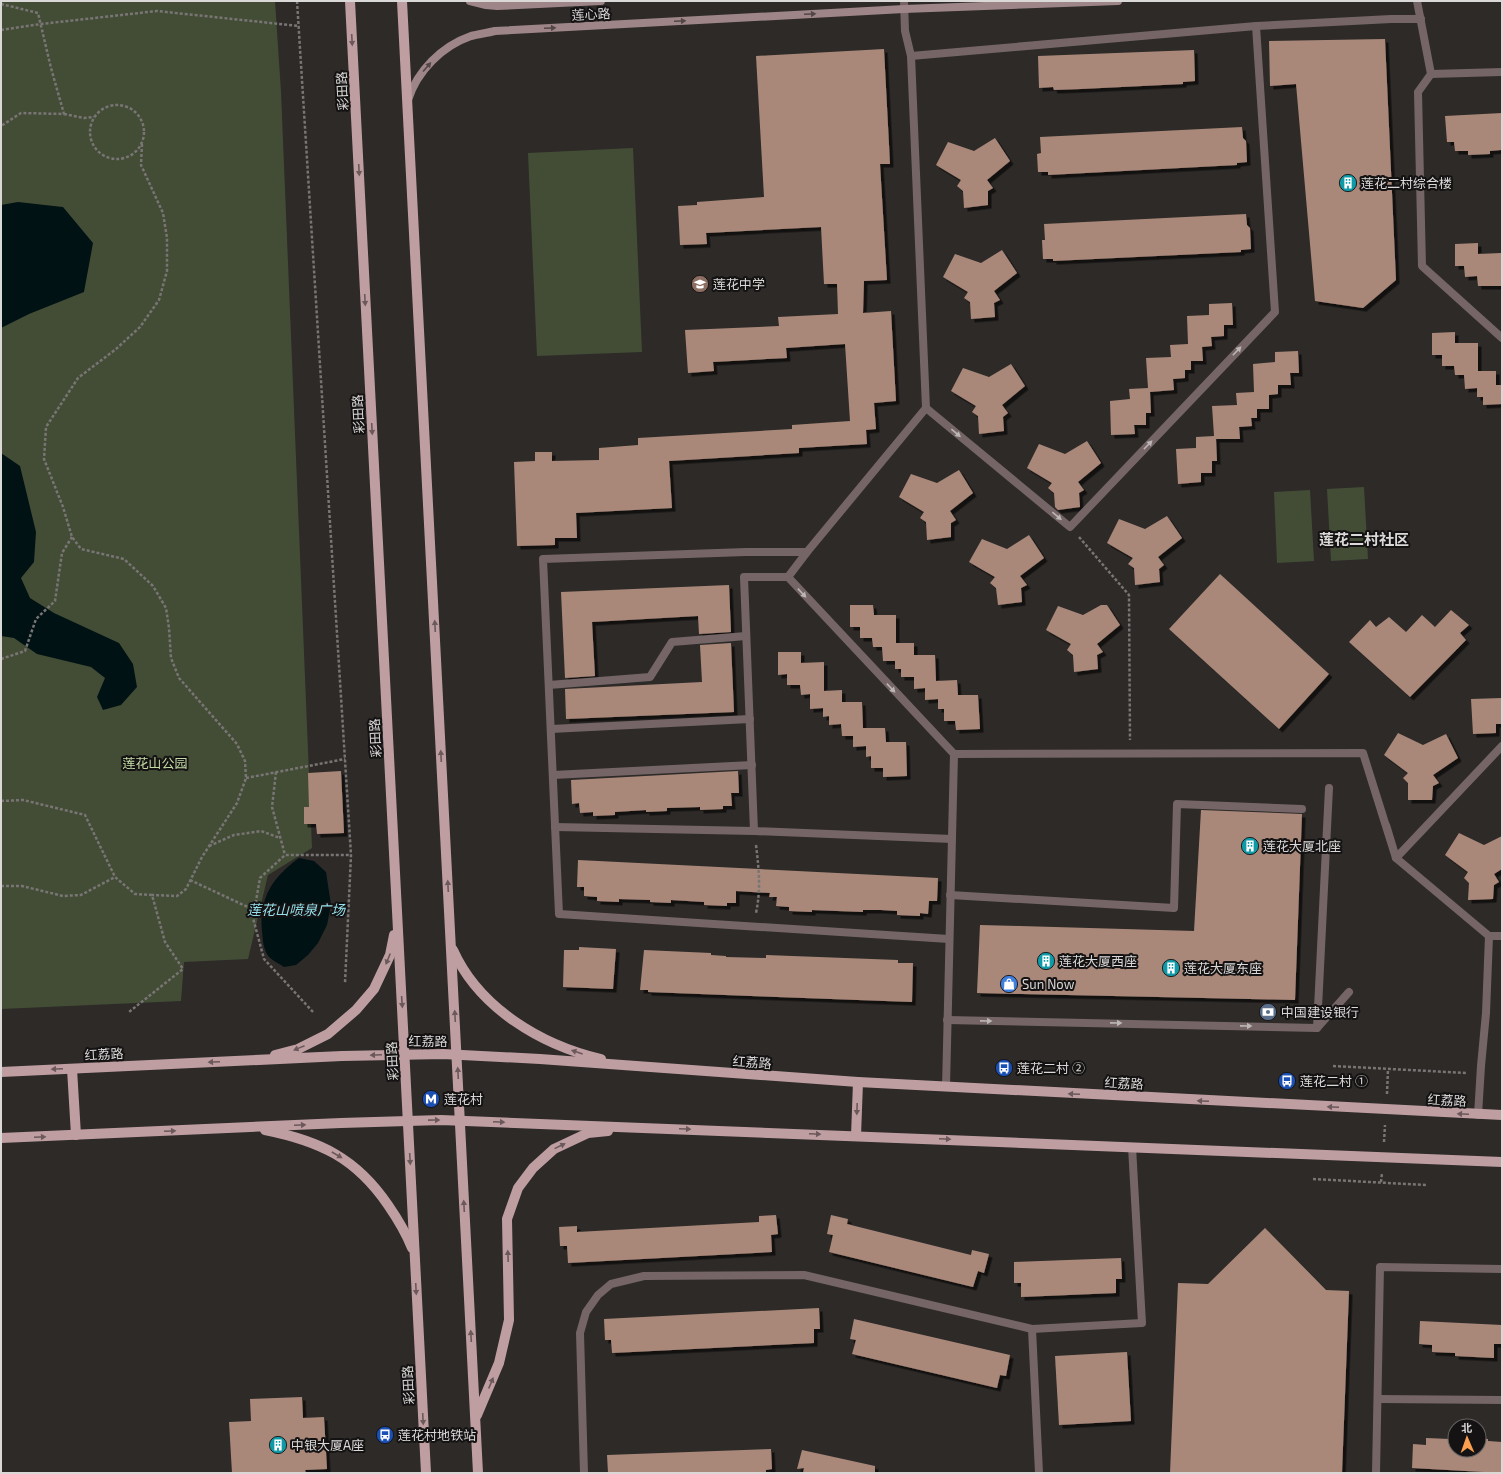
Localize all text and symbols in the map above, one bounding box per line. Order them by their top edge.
street label: 莲心路 [571,5,611,23]
one-way arrow [804,11,816,18]
one-way arrow [674,18,687,24]
one-way arrow [544,25,557,31]
one-way arrow [349,34,355,47]
one-way arrow [422,62,432,72]
street label: 彩田路 [333,71,351,111]
one-way arrow [355,164,362,176]
building icon: 莲花二村综合楼 [1338,173,1358,193]
place label: 莲花二村综合楼 [1361,175,1452,191]
school or university icon: 莲花中学 [690,274,710,294]
place label: 莲花中学 [713,276,765,292]
one-way arrow [362,294,369,306]
one-way arrow [1232,346,1242,356]
street label: 彩田路 [349,394,367,434]
one-way arrow [369,423,375,436]
one-way arrow [951,429,962,438]
one-way arrow [1143,440,1152,450]
one-way arrow [1051,511,1062,520]
district label: 莲花二村社区 [1319,530,1409,548]
one-way arrow [798,588,807,598]
one-way arrow [431,620,438,632]
one-way arrow [886,683,895,692]
street label: 彩田路 [366,718,384,758]
one-way arrow [438,750,445,762]
park label: 莲花山公园 [122,755,188,771]
building icon: 莲花大厦北座 [1240,836,1260,856]
place label: 莲花大厦北座 [1263,838,1341,854]
one-way arrow [444,880,451,892]
water label: 莲花山喷泉广场 [247,901,346,918]
building icon: 莲花大厦西座 [1036,951,1056,971]
one-way arrow [384,953,391,965]
place label: 莲花大厦西座 [1059,953,1137,969]
building icon: 莲花大厦东座 [1161,958,1181,978]
place label: 莲花大厦东座 [1184,960,1262,976]
shop icon: Sun Now [999,974,1019,994]
place label: Sun Now [1022,976,1075,992]
one-way arrow [398,996,405,1008]
bank icon: 中国建设银行 [1258,1002,1278,1022]
place label: 中国建设银行 [1281,1004,1359,1020]
one-way arrow [451,1010,458,1022]
one-way arrow [980,1018,993,1024]
one-way arrow [1110,1020,1123,1026]
one-way arrow [1240,1023,1253,1029]
street label: 红荔路 [408,1033,448,1049]
street label: 彩田路 [383,1041,401,1081]
street label: 红荔路 [84,1045,124,1063]
one-way arrow [292,1045,304,1051]
one-way arrow [570,1049,582,1055]
one-way arrow [369,1052,382,1058]
street label: 红荔路 [732,1053,772,1071]
bus stop icon: 莲花二村 ② [994,1058,1014,1078]
one-way arrow [207,1059,220,1065]
place label: 莲花二村 ② [1017,1060,1085,1076]
one-way arrow [51,1066,63,1073]
one-way arrow [454,1067,461,1079]
bus stop icon: 莲花二村 ① [1277,1071,1297,1091]
place label: 莲花二村 ① [1300,1073,1368,1089]
street label: 红荔路 [1104,1074,1144,1092]
metro station icon: 莲花村 [421,1089,441,1109]
one-way arrow [1068,1090,1080,1097]
place label: 莲花村 [444,1091,483,1107]
street label: 红荔路 [1427,1091,1467,1109]
one-way arrow [1197,1097,1209,1104]
one-way arrow [854,1103,860,1116]
one-way arrow [1327,1104,1339,1111]
one-way arrow [1457,1110,1469,1117]
one-way arrow [428,1117,441,1123]
one-way arrow [493,1118,505,1125]
one-way arrow [294,1121,306,1128]
one-way arrow [679,1126,692,1132]
one-way arrow [164,1127,176,1134]
one-way arrow [809,1131,822,1137]
one-way arrow [34,1133,46,1140]
one-way arrow [939,1136,951,1143]
one-way arrow [555,1143,566,1149]
one-way arrow [332,1152,343,1159]
one-way arrow [407,1153,413,1166]
one-way arrow [461,1200,468,1212]
one-way arrow [505,1250,512,1262]
one-way arrow [413,1283,420,1295]
one-way arrow [468,1330,475,1342]
street label: 彩田路 [399,1365,417,1405]
one-way arrow [488,1376,494,1388]
one-way arrow [420,1413,427,1425]
north arrow [1447,1418,1487,1458]
text: 北 [1461,1421,1472,1434]
bus stop icon: 莲花村地铁站 [375,1425,395,1445]
place label: 莲花村地铁站 [398,1427,476,1443]
building icon: 中银大厦A座 [268,1435,288,1455]
place label: 中银大厦A座 [291,1437,364,1453]

